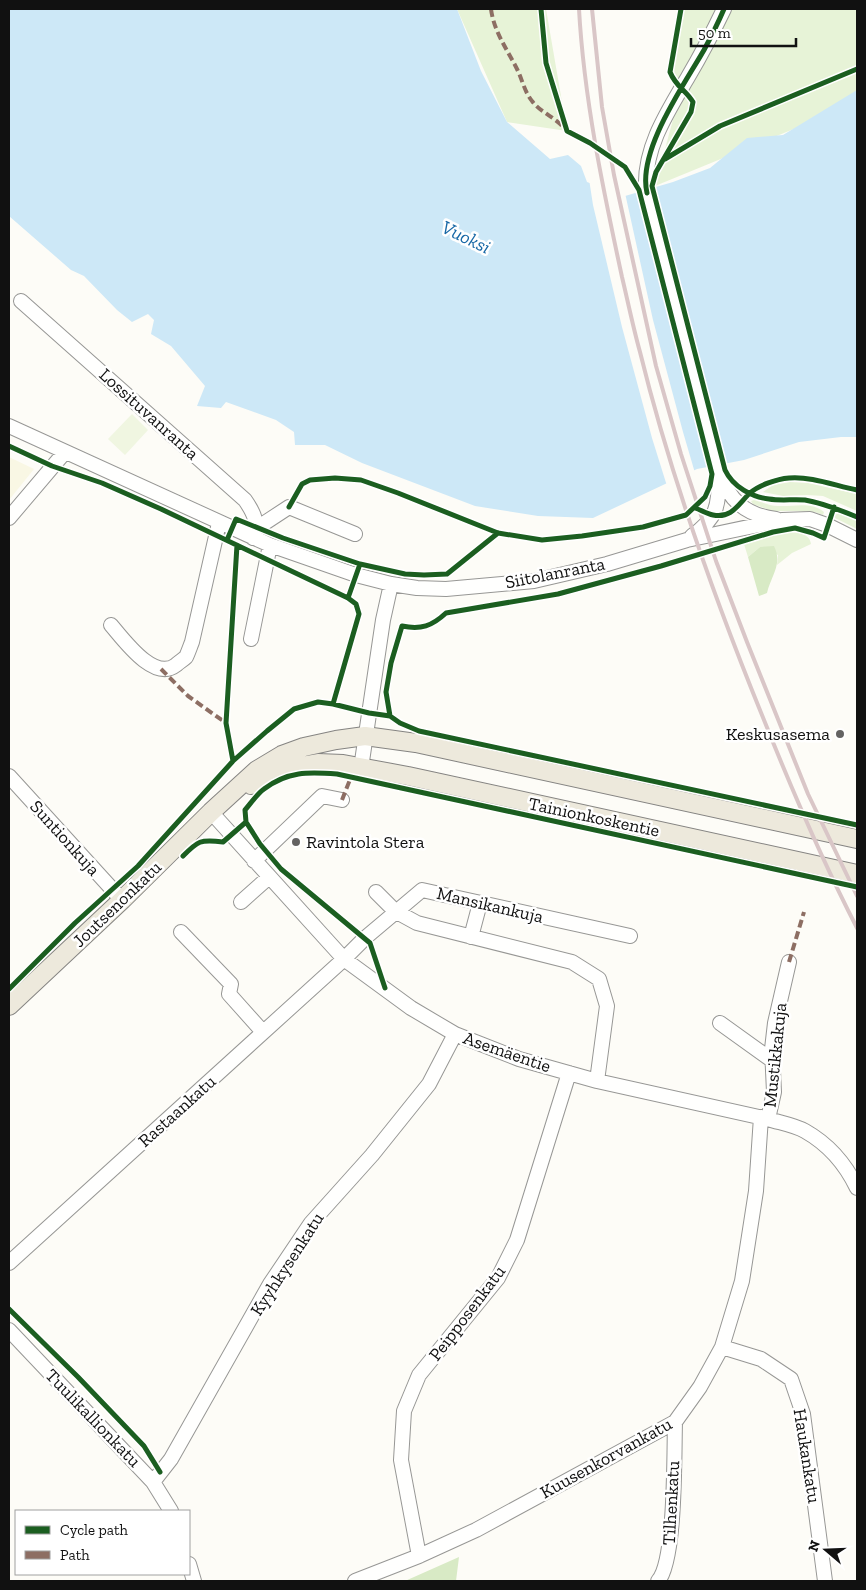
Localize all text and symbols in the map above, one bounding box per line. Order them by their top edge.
scale bar [691,15,796,47]
text: 50 m [698,24,731,42]
water label: Vuoksi [438,215,494,259]
street label: Lossituvanranta [95,363,204,465]
street label: Siitolanranta [503,552,607,593]
place label: Keskusasema [726,723,830,745]
marker: Keskusasema [834,728,846,740]
street label: Tainionkoskentie [526,792,662,842]
street label: Suntionkuja [25,796,105,880]
place label: Ravintola Stera [306,831,425,853]
marker: Ravintola Stera [290,836,302,848]
street label: Joutsenonkatu [68,856,166,952]
street label: Mansikankuja [435,882,546,928]
street label: Mustikkakuja [759,1001,791,1109]
street label: Asemäentie [460,1027,554,1077]
street label: Rastaankatu [134,1070,220,1152]
street label: Kyyhkysenkatu [245,1208,329,1320]
street label: Peipposenkatu [424,1261,510,1365]
street label: Tuulikallionkatu [41,1364,145,1472]
street label: Haukankatu [789,1407,825,1505]
street label: Kuusenkorvankatu [536,1413,676,1503]
street label: Tilhenkatu [658,1460,684,1546]
legend [15,1510,190,1575]
text: Cycle path [60,1521,129,1539]
north arrow [801,1525,851,1575]
text: N [804,1538,824,1554]
text: Path [60,1546,90,1564]

